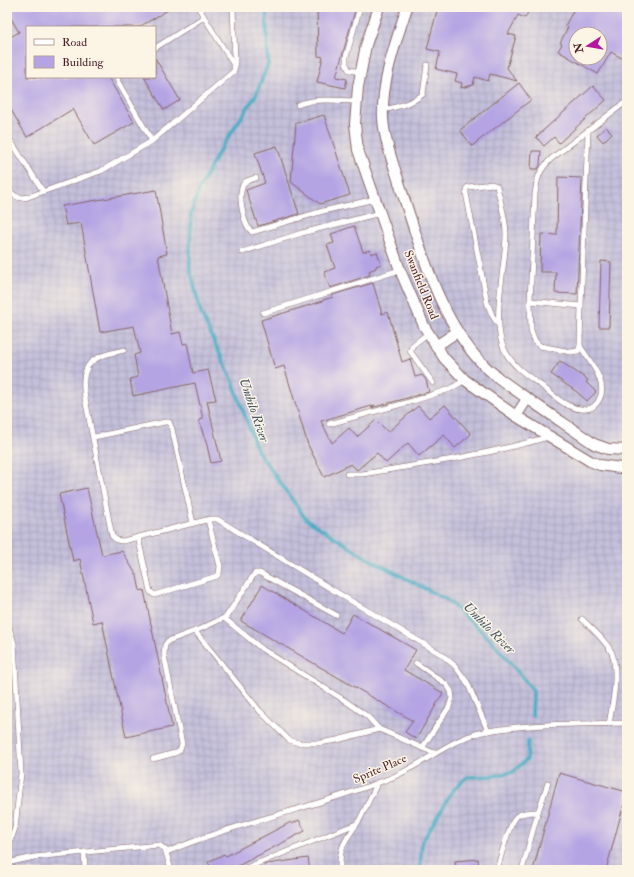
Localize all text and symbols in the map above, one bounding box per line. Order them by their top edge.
legend [26,26,156,78]
north arrow [568,26,608,66]
text: Road [62,35,87,50]
text: N [571,41,586,55]
text: Building [62,55,105,70]
street label: Swanfield Road [400,248,442,322]
water label: Umbilo River [236,376,273,445]
water label: Umbilo River [460,599,519,658]
street label: Sprite Place [351,751,409,787]

